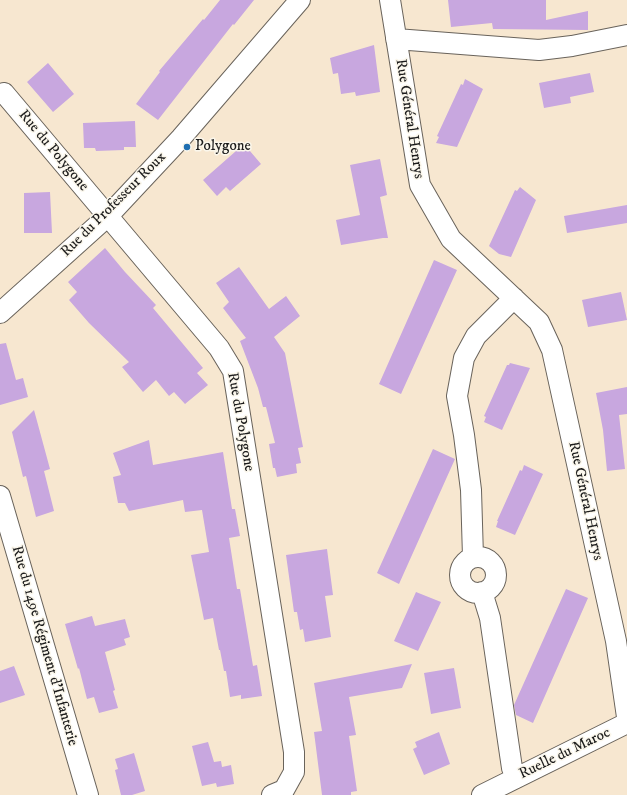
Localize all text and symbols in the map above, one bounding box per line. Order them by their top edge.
street label: Rue Général Henrys [391,58,427,180]
street label: Rue du Polygone [14,107,92,195]
place label: Polygone [195,138,251,156]
marker: Polygone [182,142,192,152]
street label: Rue du Professeur Roux [58,149,170,261]
street label: Rue du Polygone [222,371,258,473]
street label: Rue Général Henrys [564,440,606,562]
street label: Rue du 149e Régiment d'Infanterie [7,544,81,748]
street label: Ruelle du Maroc [516,724,614,784]

